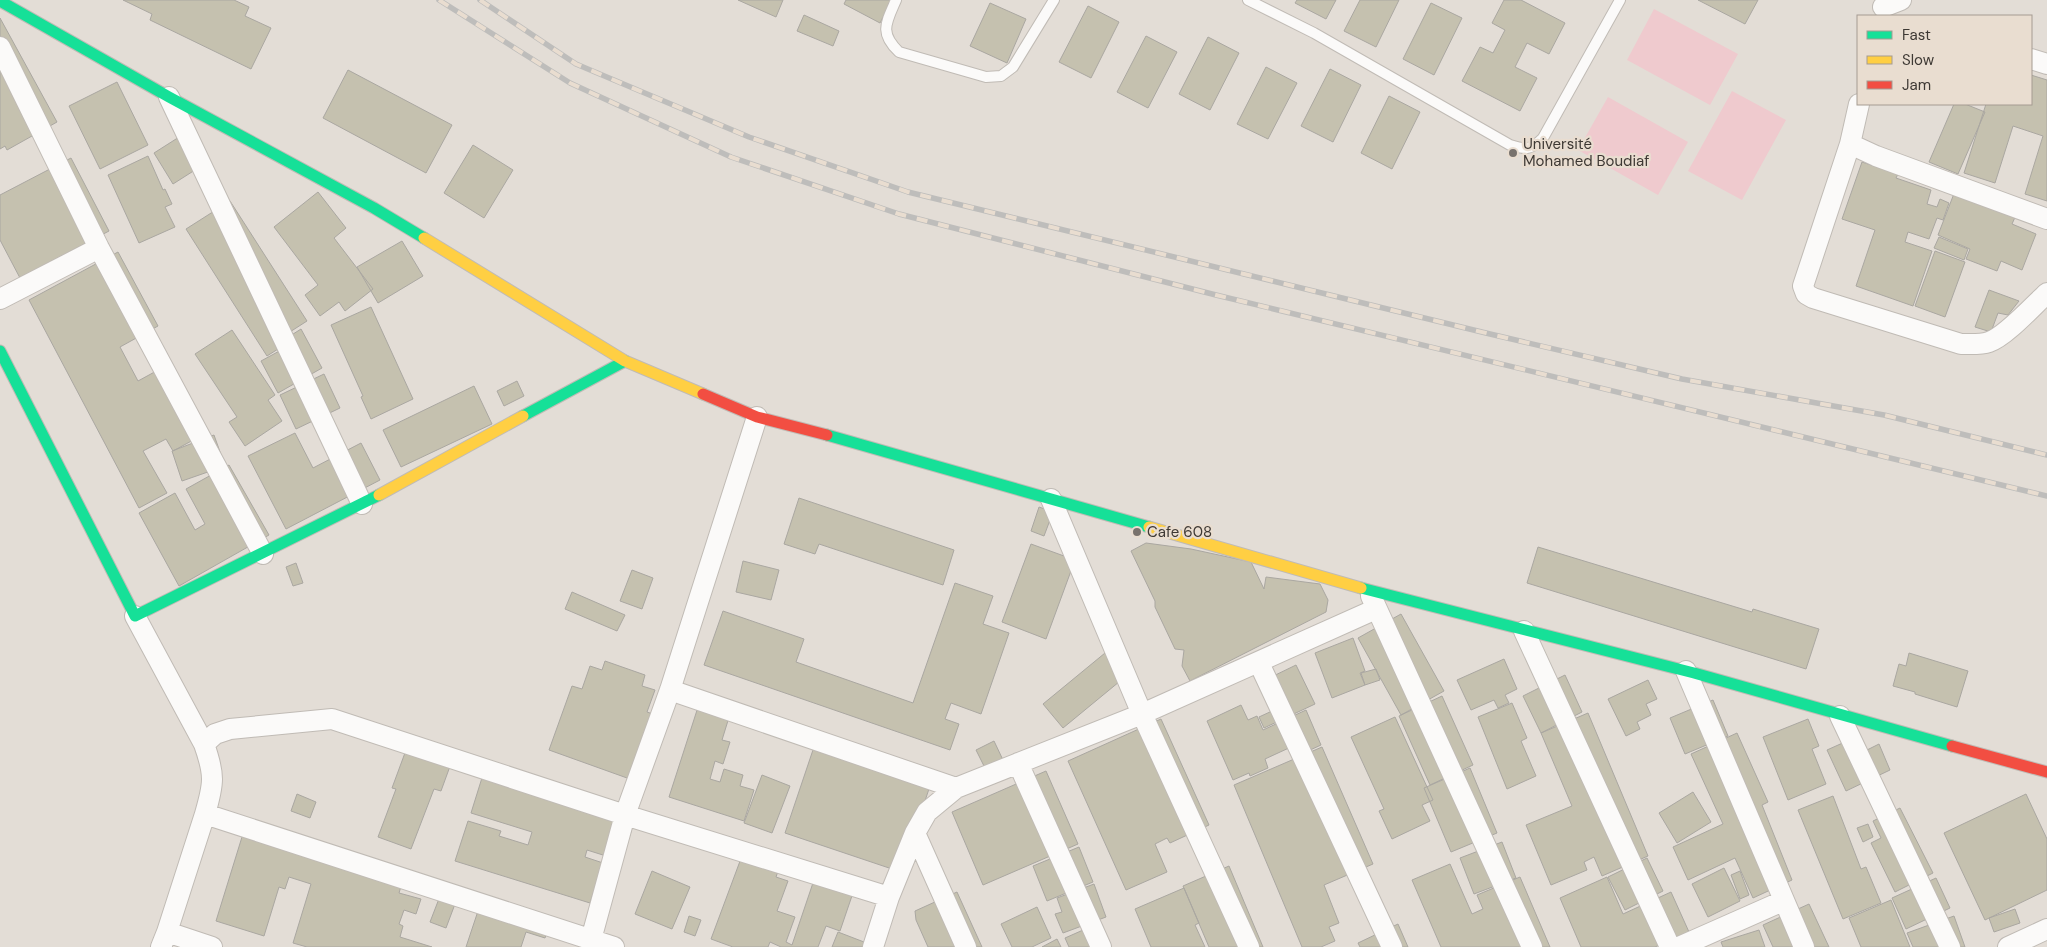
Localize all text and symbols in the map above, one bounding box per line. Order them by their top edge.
legend [1857,15,2032,105]
text: Fast [1902,25,1931,45]
text: Slow [1902,50,1935,70]
text: Jam [1902,75,1931,95]
place label: Université Mohamed Boudiaf [1523,134,1649,171]
marker: Université Mohamed Boudiaf [1507,147,1519,159]
place label: Cafe 608 [1147,522,1212,542]
marker: Cafe 608 [1131,526,1143,538]

